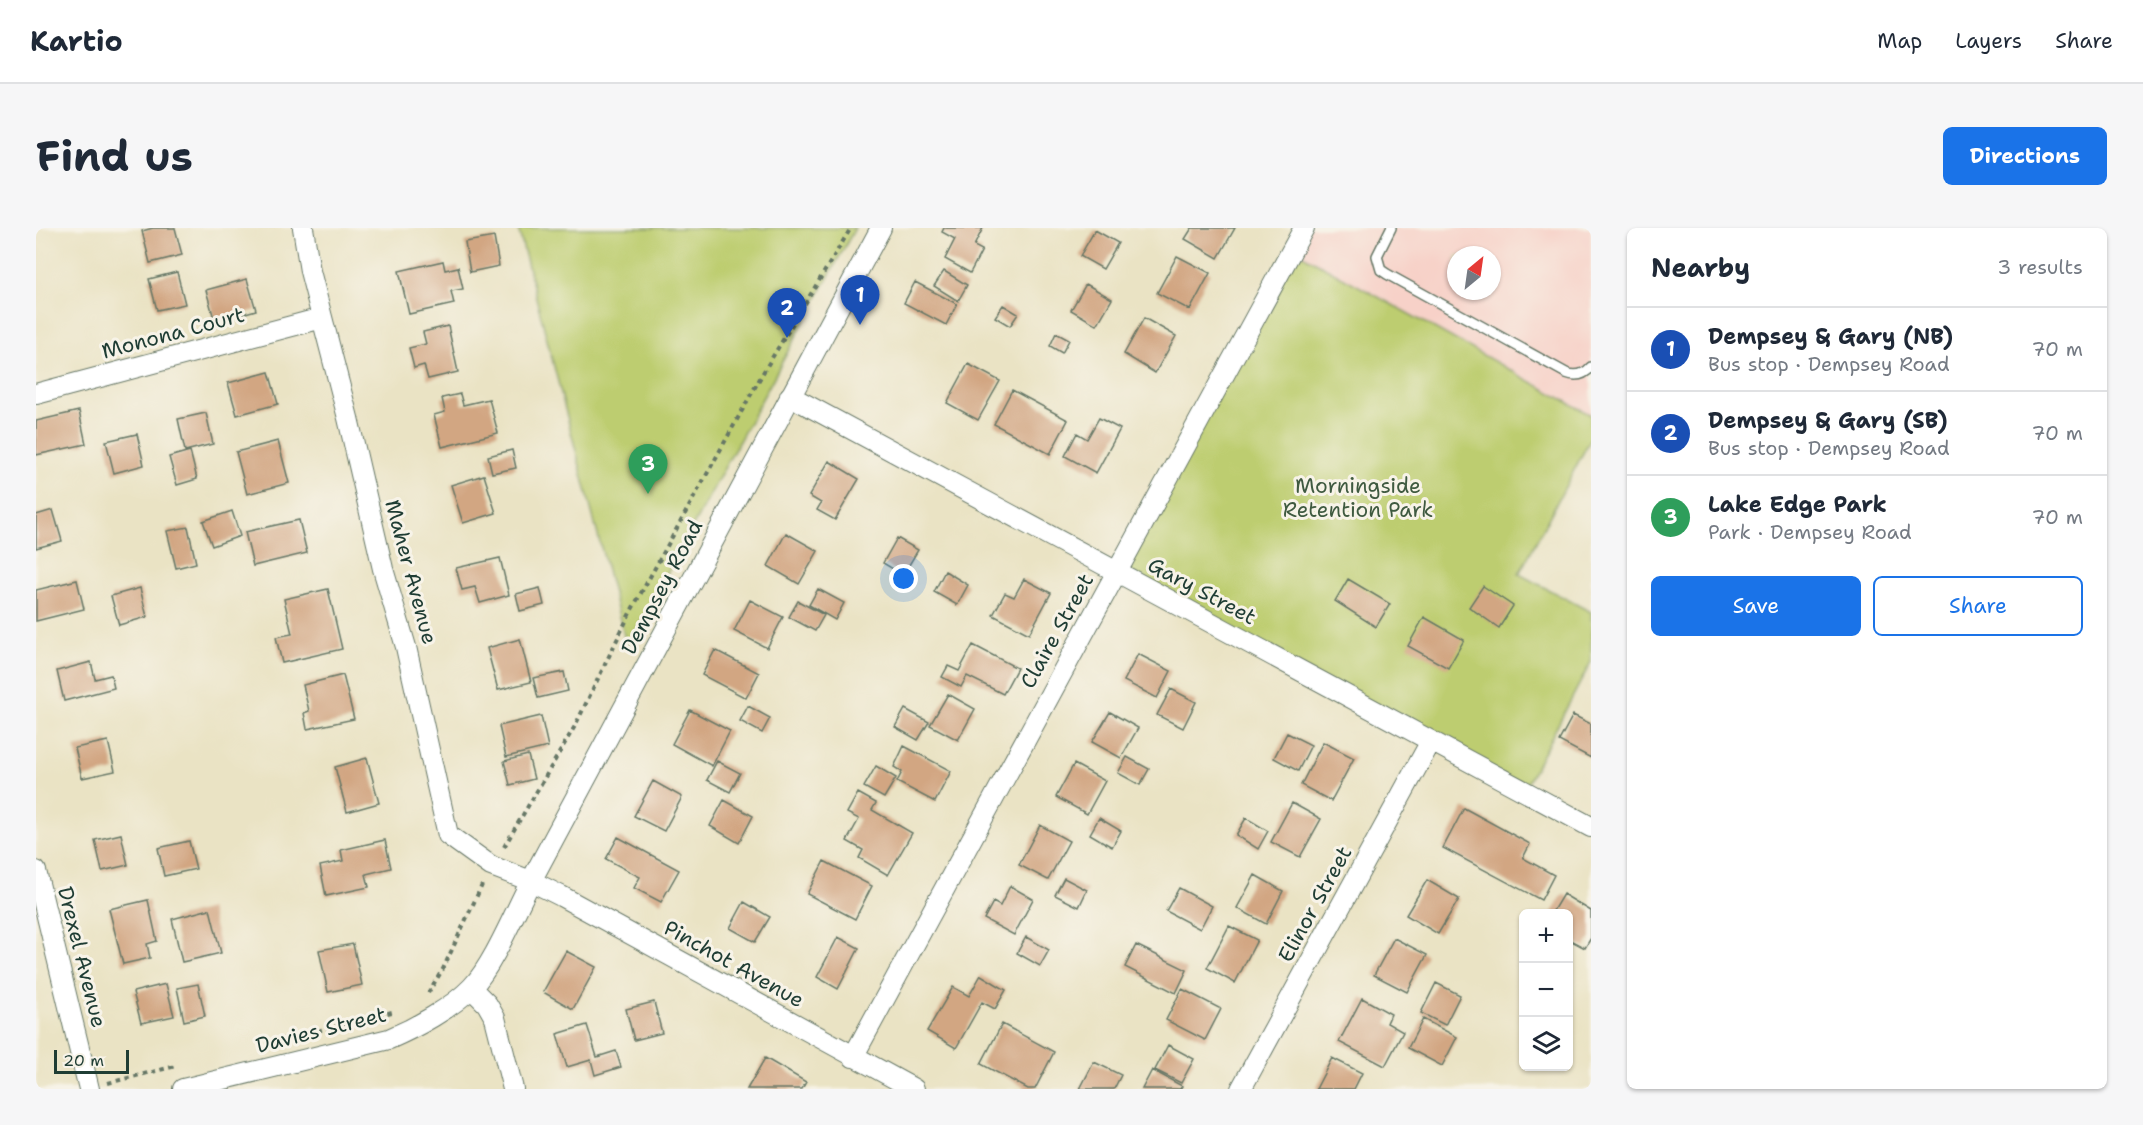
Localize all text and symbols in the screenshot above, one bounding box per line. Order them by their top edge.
text: Kartio [30,22,123,60]
text: Map [1877,27,1922,55]
text: Layers [1955,27,2022,55]
text: Share [2055,27,2113,55]
button: Directions [1943,127,2107,185]
text: Find us [36,128,193,184]
north arrow [1447,246,1501,300]
text: Nearby [1651,250,1750,285]
text: 3 results [1997,254,2083,280]
pin: 1 [840,276,880,325]
pin: 2 [768,288,807,338]
street label: Monona Court [99,300,247,366]
text: Dempsey & Gary (NB) [1708,322,1953,351]
text: 1 [1666,336,1675,362]
text: 70 m [2031,336,2083,362]
text: Bus stop · Dempsey Road [1708,351,1950,377]
text: Dempsey & Gary (SB) [1708,406,1948,435]
text: 2 [1664,420,1678,446]
text: 70 m [2031,420,2083,446]
text: Bus stop · Dempsey Road [1708,435,1950,461]
pin: 3 [628,444,668,494]
park label: Morningside Retention Park [1283,472,1433,524]
text: Lake Edge Park [1708,490,1887,519]
street label: Maher Avenue [378,497,444,647]
text: 3 [1664,504,1678,530]
text: 70 m [2031,504,2083,530]
street label: Dempsey Road [615,515,709,659]
text: Park · Dempsey Road [1708,519,1912,545]
street label: Gary Street [1143,551,1261,631]
your location [889,564,918,593]
street label: Claire Street [1014,569,1100,693]
button: Save [1651,576,1861,636]
button: Share [1873,576,2083,636]
street label: Elinor Street [1272,841,1358,967]
street label: Drexel Avenue [51,884,113,1030]
map controls [1519,909,1573,1071]
button: + [1519,909,1573,963]
street label: Pinchot Avenue [659,914,809,1014]
button: − [1519,963,1573,1017]
street label: Davies Street [253,1000,389,1060]
button: layers [1519,1017,1573,1071]
scale bar [54,1047,129,1074]
text: 20 m [63,1050,104,1071]

